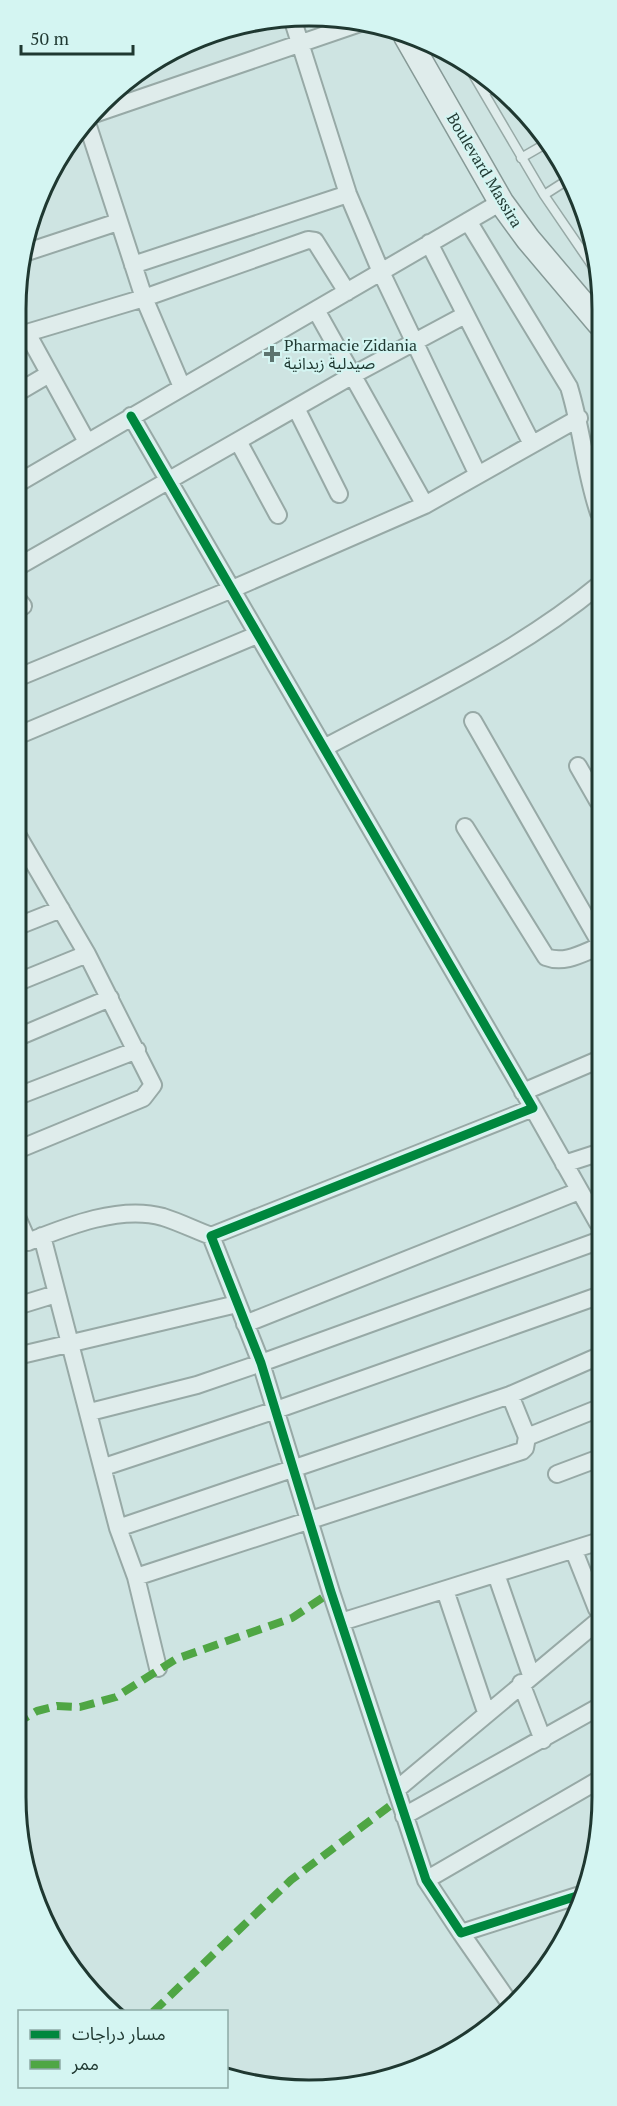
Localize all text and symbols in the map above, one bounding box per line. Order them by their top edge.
scale bar [21,18,134,56]
text: 50 m [30,26,70,50]
street label: Boulevard Massira [442,108,528,232]
place label: Pharmacie Zidania صيدلية زيدانية [284,334,417,374]
marker: Pharmacie Zidania صيدلية زيدانية [265,347,279,361]
legend [18,2010,228,2088]
text: مسار دراجات [72,2021,166,2045]
text: ممر [71,2051,99,2075]

